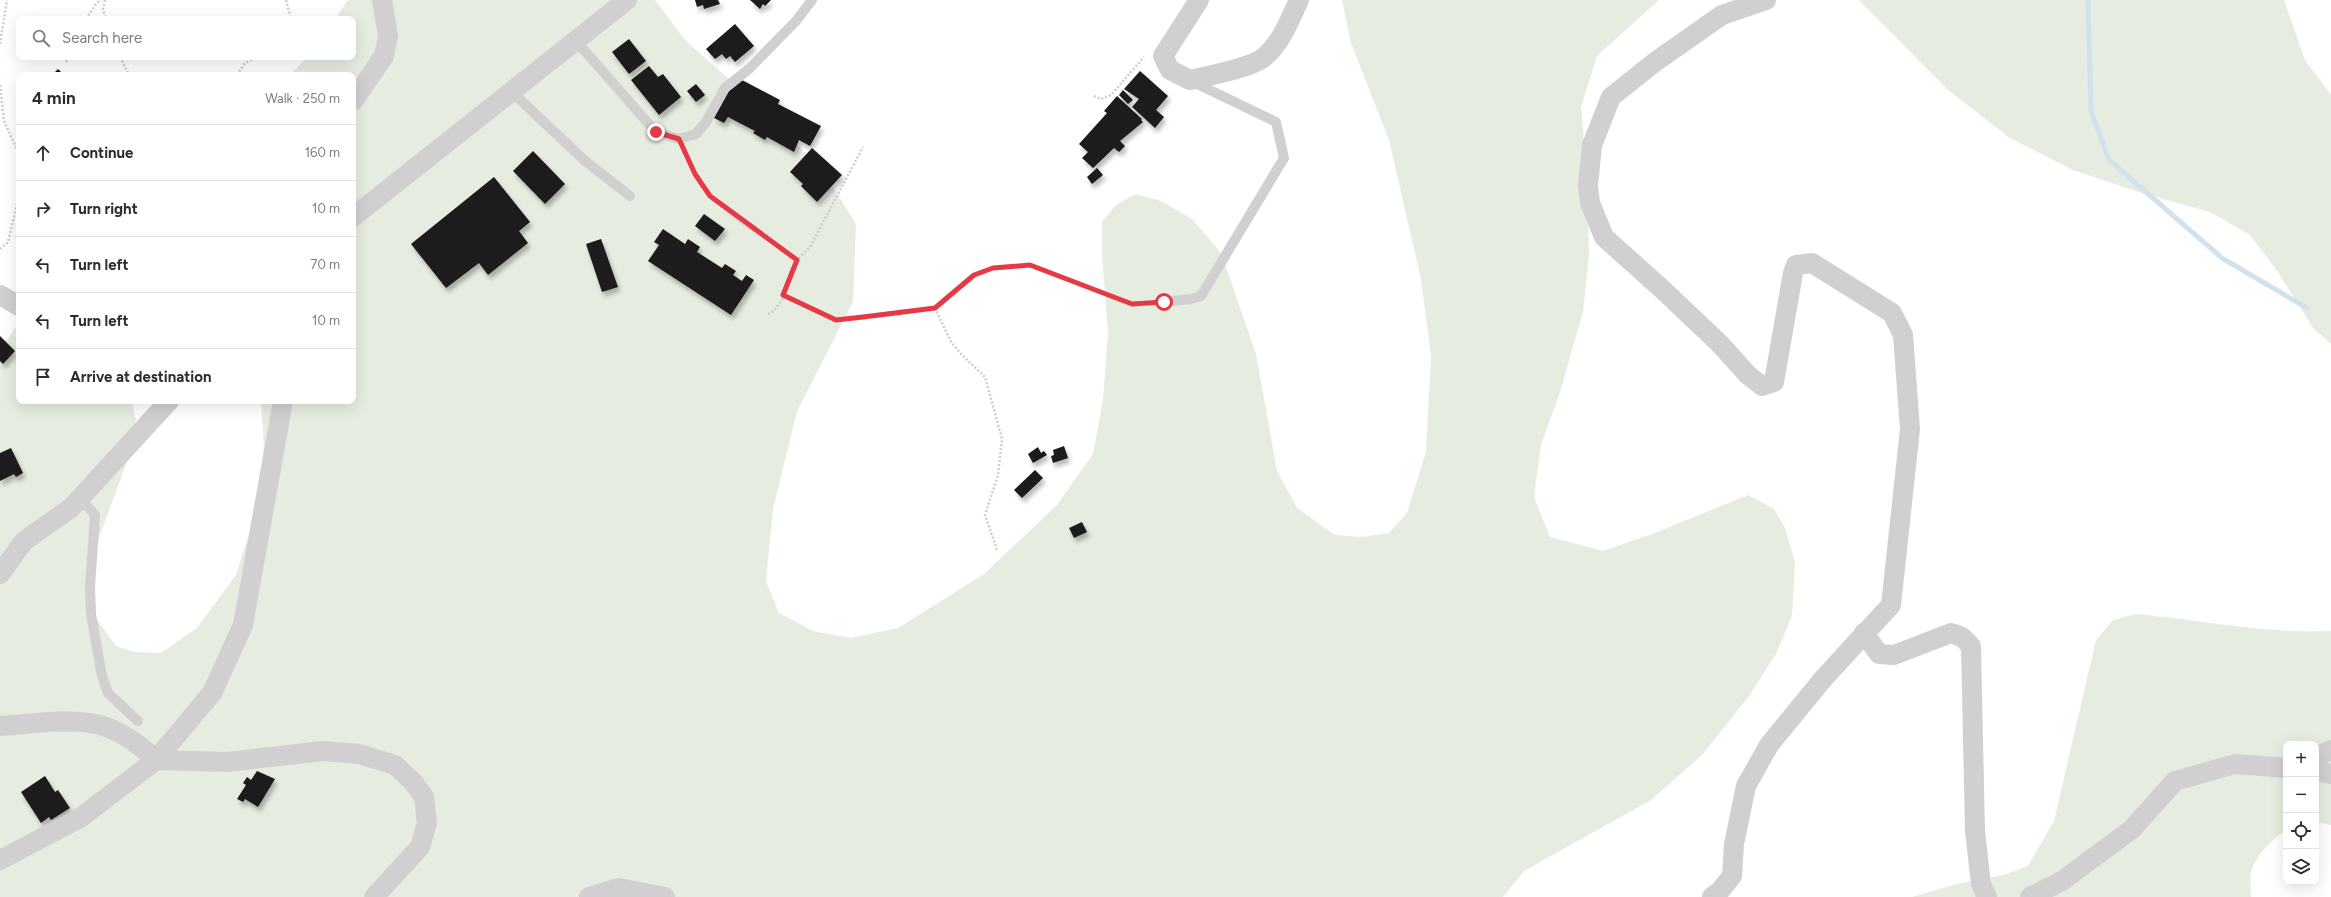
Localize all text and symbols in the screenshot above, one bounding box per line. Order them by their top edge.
search box [16,16,356,60]
icon: search [30,27,52,49]
text: Search here [62,29,142,47]
text: 4 min [32,88,76,108]
text: Walk · 250 m [265,91,340,106]
route end [647,123,665,141]
icon: ahead [32,142,54,164]
text: Continue [70,144,133,162]
text: 160 m [305,145,340,160]
icon: right [32,198,54,220]
text: Turn right [70,200,138,218]
text: 10 m [312,201,340,216]
icon: left [32,254,54,276]
text: Turn left [70,256,128,274]
text: 70 m [310,257,340,272]
route start [1155,293,1173,311]
icon: left [32,310,54,332]
text: Turn left [70,312,128,330]
text: 10 m [312,313,340,328]
icon: arrive [32,366,54,388]
text: Arrive at destination [70,368,211,386]
map controls [2283,741,2319,885]
button: + [2283,741,2319,777]
button: − [2283,777,2319,813]
button: locate [2283,813,2319,849]
button: layers [2283,849,2319,885]

